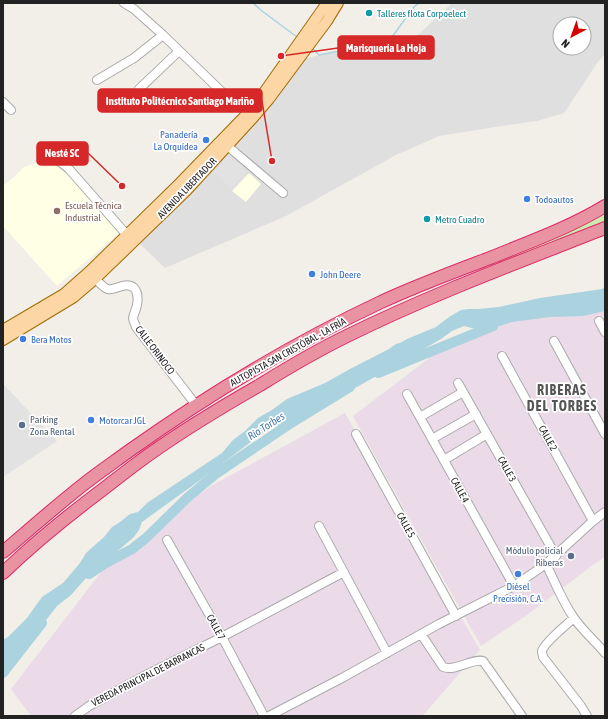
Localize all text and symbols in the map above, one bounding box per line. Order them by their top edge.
marker: Talleres flota Corpoelect [364,8,374,18]
place label: Talleres flota Corpoelect [377,8,466,19]
north arrow [552,16,592,56]
callout: Marisquería La Hoja [338,36,434,59]
text: N [559,37,572,50]
text: Marisquería La Hoja [346,42,426,54]
callout: Instituto Politécnico Santiago Mariño [98,89,262,112]
text: Instituto Politécnico Santiago Mariño [106,95,254,107]
place label: Panadería La Orquídea [154,129,198,152]
marker: Panadería La Orquídea [201,135,211,145]
callout: Nesté SC [37,142,88,165]
text: Nesté SC [45,147,79,159]
street label: AVENIDA LIBERTADOR [155,155,219,221]
marker: Todoautos [522,194,532,204]
place label: Todoautos [535,194,574,205]
place label: Escuela Técnica Industrial [65,200,122,223]
marker: Escuela Técnica Industrial [52,206,62,216]
marker: Metro Cuadro [422,214,432,224]
place label: Metro Cuadro [435,214,485,225]
marker: John Deere [307,269,317,279]
place label: John Deere [320,269,362,280]
street label: AUTOPISTA SAN CRISTÓBAL - LA FRÍA [228,315,348,389]
street label: CALLE ORINOCO [133,324,177,377]
marker: Bera Motos [18,334,28,344]
place label: Bera Motos [31,334,72,345]
district label: RIBERAS DEL TORBES [527,382,597,414]
water label: Río Torbes [245,410,287,442]
place label: Parking Zona Rental [30,414,75,437]
marker: Motorcar JGL [86,415,96,425]
place label: Motorcar JGL [99,415,146,426]
marker: Parking Zona Rental [17,420,27,430]
street label: CALLE 2 [537,423,560,453]
street label: CALLE 3 [496,454,519,484]
street label: CALLE 4 [449,475,472,505]
street label: CALLE 5 [395,510,418,540]
place label: Módulo policial Riberas [506,545,563,568]
marker: Módulo policial Riberas [566,551,576,561]
marker: Diésel Precisión, C.A. [513,569,523,579]
place label: Diésel Precisión, C.A. [493,581,543,604]
street label: CALLE 7 [205,612,228,642]
street label: VEREDA PRINCIPAL DE BARRANCAS [90,642,206,708]

